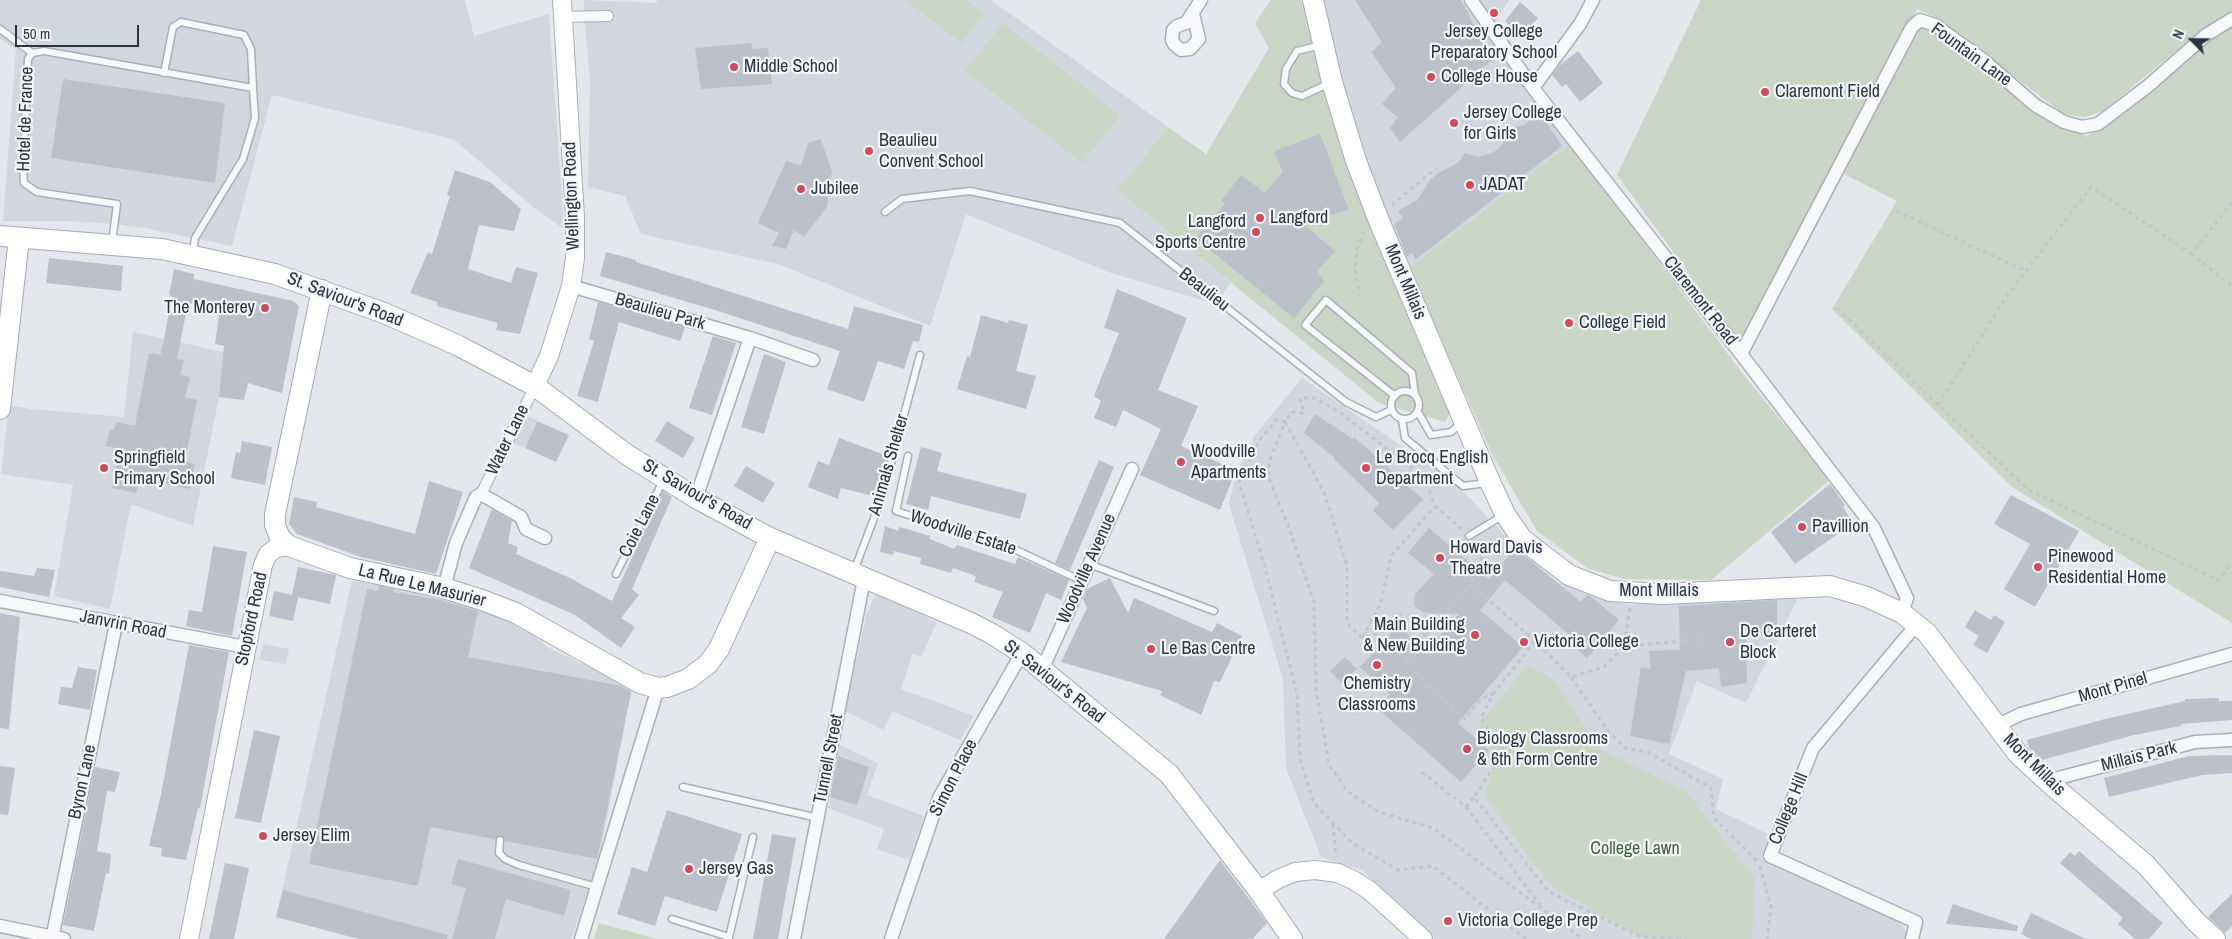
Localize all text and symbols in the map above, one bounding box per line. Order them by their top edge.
marker: Jersey College Preparatory School [1488,7,1500,19]
scale bar [18,15,141,47]
north arrow [2167,15,2217,65]
street label: Fountain Lane [1926,18,2016,92]
place label: Jersey College Preparatory School [1431,21,1557,64]
text: 50 m [23,23,50,44]
text: N [2168,27,2188,41]
place label: Middle School [744,56,838,78]
marker: Middle School [728,61,740,73]
street label: Hotel de France [13,66,39,172]
place label: College House [1441,66,1538,88]
marker: College House [1425,71,1437,83]
place label: Claremont Field [1775,81,1880,103]
marker: Claremont Field [1759,86,1771,98]
place label: Jersey College for Girls [1464,102,1562,144]
marker: Jersey College for Girls [1448,117,1460,129]
place label: Beaulieu Convent School [879,130,983,172]
street label: Wellington Road [559,141,585,251]
marker: Beaulieu Convent School [863,145,875,157]
place label: JADAT [1480,174,1526,196]
place label: Jubilee [811,178,859,200]
marker: JADAT [1464,179,1476,191]
marker: Jubilee [795,183,807,195]
place label: Langford [1270,207,1328,229]
place label: Langford Sports Centre [1155,211,1246,253]
marker: Langford [1254,212,1266,224]
marker: Langford Sports Centre [1250,226,1262,238]
street label: Mont Millais [1380,241,1430,323]
street label: Claremont Road [1658,252,1742,350]
street label: Beaulieu [1174,264,1234,316]
street label: St. Saviour's Road [284,268,406,332]
street label: Beaulieu Park [612,289,708,335]
place label: The Monterey [164,297,255,319]
marker: The Monterey [259,302,271,314]
place label: College Field [1579,312,1666,334]
marker: College Field [1563,317,1575,329]
street label: Water Lane [482,401,534,479]
street label: Animals Shelter [864,412,914,518]
place label: Woodville Apartments [1191,441,1266,484]
place label: Springfield Primary School [114,447,215,489]
place label: Le Brocq English Department [1376,447,1488,489]
street label: St. Saviour's Road [639,455,755,535]
marker: Woodville Apartments [1175,456,1187,468]
marker: Springfield Primary School [98,462,110,474]
marker: Le Brocq English Department [1360,462,1372,474]
street label: Coie Lane [615,491,665,561]
street label: Woodville Estate [907,506,1019,560]
street label: Woodville Avenue [1053,510,1121,628]
place label: Pavillion [1812,516,1869,538]
marker: Pavillion [1796,521,1808,533]
place label: Howard Davis Theatre [1450,537,1543,580]
place label: Pinewood Residential Home [2048,546,2166,588]
marker: Howard Davis Theatre [1434,552,1446,564]
street label: La Rue Le Masurier [356,560,488,612]
marker: Pinewood Residential Home [2032,561,2044,573]
street label: Stopford Road [232,570,272,668]
street label: Mont Millais [1619,580,1699,602]
street label: Janvrin Road [78,606,168,644]
place label: Main Building & New Building [1363,614,1465,656]
place label: De Carteret Block [1740,621,1816,664]
marker: Main Building & New Building [1469,629,1481,641]
place label: Victoria College [1534,631,1639,653]
street label: St. Saviour's Road [999,636,1109,728]
marker: Victoria College [1518,636,1530,648]
marker: De Carteret Block [1724,636,1736,648]
place label: Le Bas Centre [1161,638,1255,660]
marker: Le Bas Centre [1145,643,1157,655]
marker: Chemistry Classrooms [1371,659,1383,671]
street label: Mont Pinel [2076,668,2150,708]
place label: Chemistry Classrooms [1338,673,1416,716]
street label: Tunnell Street [810,712,848,806]
place label: Biology Classrooms & 6th Form Centre [1477,728,1608,771]
street label: Mont Millais [1998,729,2070,801]
street label: Simon Place [925,736,983,820]
street label: Millais Park [2099,737,2179,777]
street label: Byron Lane [65,743,101,821]
marker: Biology Classrooms & 6th Form Centre [1461,743,1473,755]
street label: College Hill [1765,770,1813,848]
place label: Jersey Elim [273,825,350,847]
marker: Jersey Elim [257,830,269,842]
park label: College Lawn [1590,838,1680,860]
place label: Jersey Gas [699,858,774,880]
marker: Jersey Gas [683,863,695,875]
place label: Victoria College Prep [1458,910,1598,932]
marker: Victoria College Prep [1442,915,1454,927]

